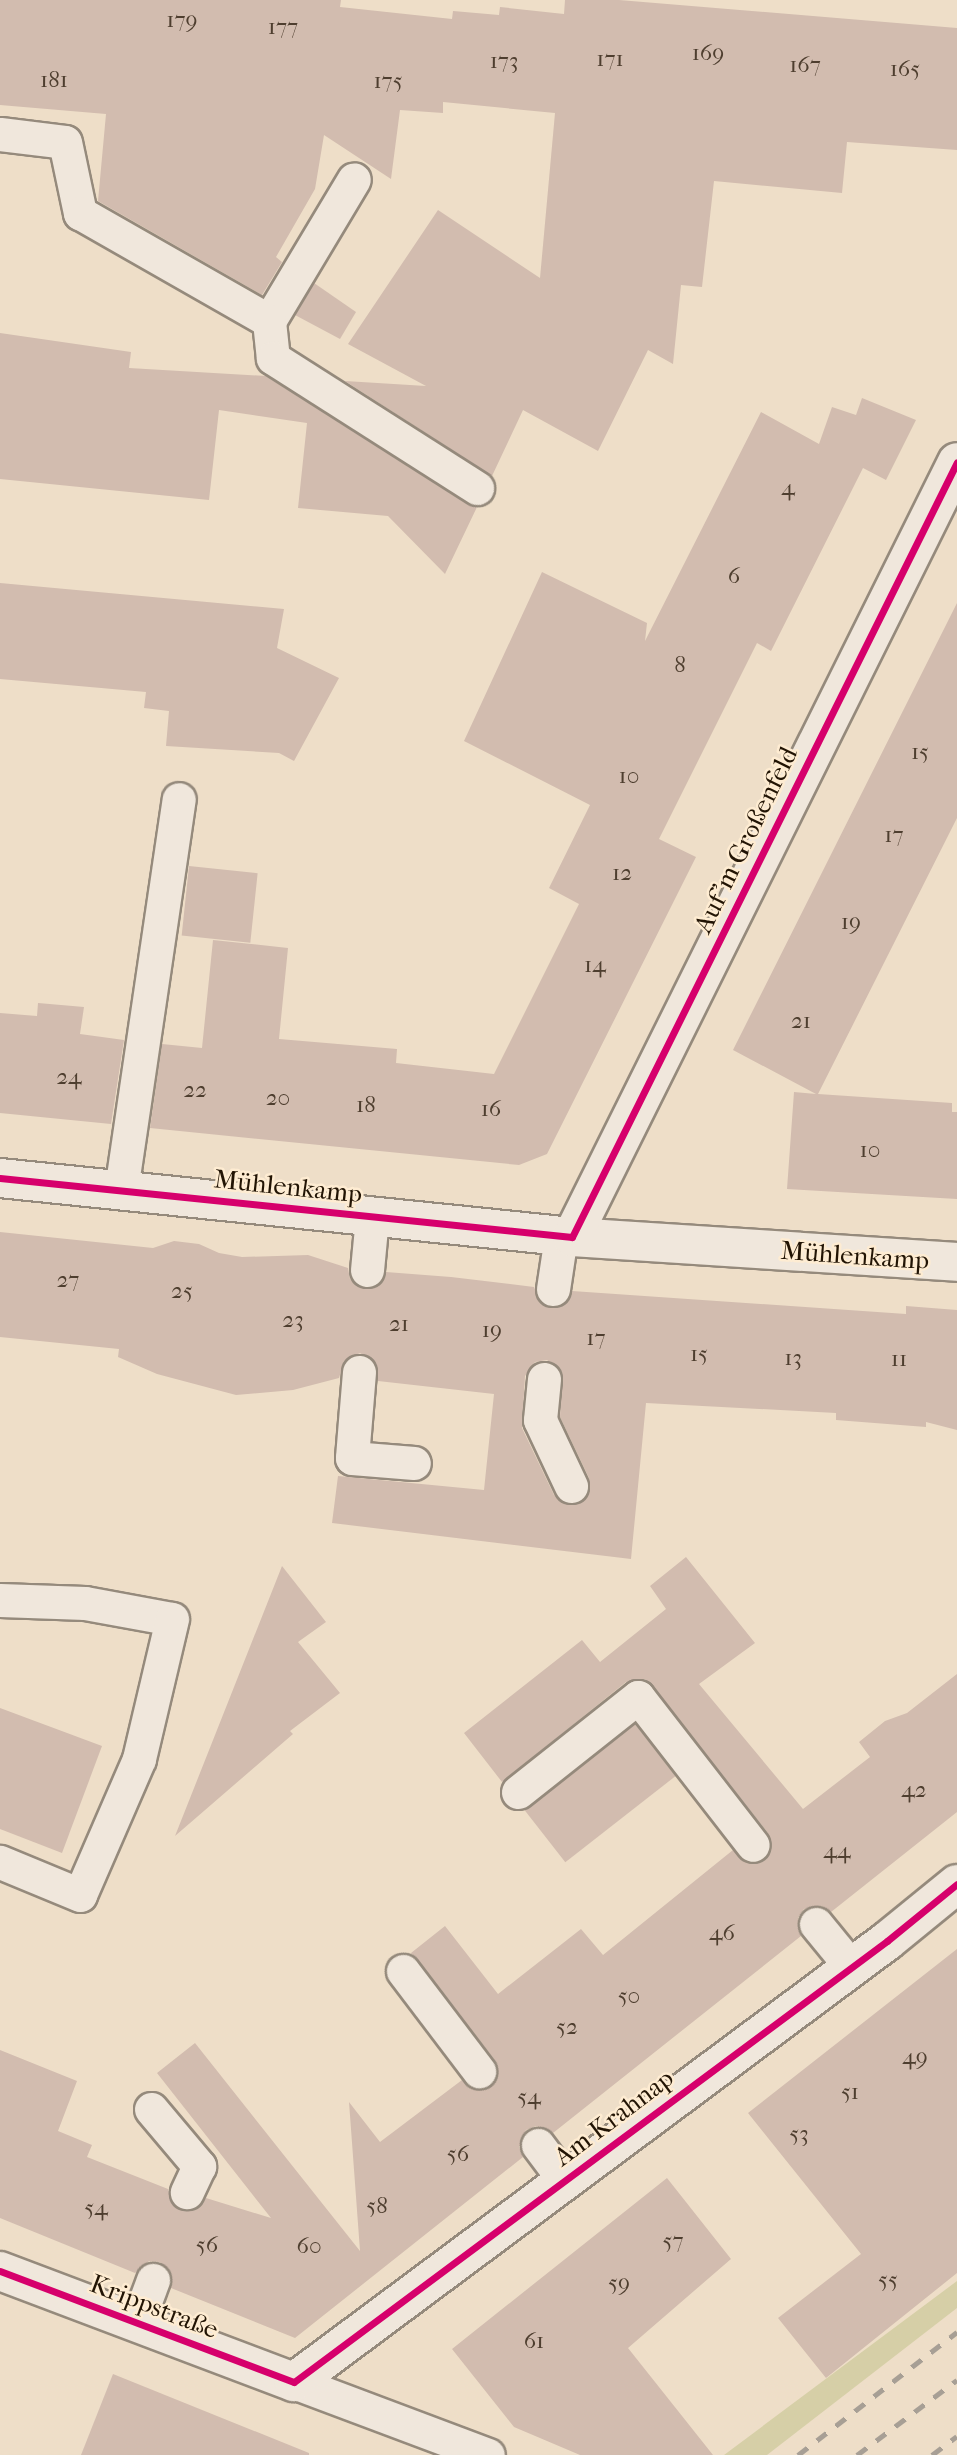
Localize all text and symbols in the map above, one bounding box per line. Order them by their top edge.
house number: 179 [166,6,198,34]
house number: 177 [268,13,298,41]
house number: 169 [692,39,724,67]
house number: 171 [596,45,624,73]
house number: 173 [490,47,518,75]
house number: 167 [789,51,821,79]
house number: 165 [890,55,920,83]
house number: 181 [40,66,68,94]
house number: 175 [373,67,403,95]
house number: 4 [781,474,795,502]
house number: 6 [728,562,740,590]
house number: 8 [674,651,686,679]
house number: 15 [911,738,929,766]
street label: Auf'm Großenfeld [687,742,805,938]
house number: 10 [619,762,639,790]
house number: 17 [884,821,904,849]
house number: 12 [612,859,632,887]
house number: 19 [841,908,861,936]
house number: 14 [584,951,606,979]
house number: 21 [791,1007,811,1035]
house number: 24 [56,1063,82,1091]
house number: 22 [183,1076,207,1104]
house number: 20 [266,1084,290,1112]
house number: 18 [356,1091,376,1119]
house number: 16 [481,1095,501,1123]
house number: 10 [860,1136,880,1164]
street label: Mühlenkamp [212,1164,364,1210]
street label: Mühlenkamp [780,1235,930,1277]
house number: 27 [57,1266,79,1294]
house number: 25 [171,1277,193,1305]
house number: 23 [282,1306,304,1334]
house number: 21 [389,1310,409,1338]
house number: 19 [482,1316,502,1344]
house number: 17 [586,1324,606,1352]
house number: 15 [690,1340,708,1368]
house number: 13 [784,1344,802,1372]
house number: 11 [891,1345,907,1373]
house number: 42 [901,1776,927,1804]
house number: 44 [823,1837,851,1865]
house number: 46 [709,1919,735,1947]
house number: 50 [618,1982,640,2010]
house number: 52 [556,2013,578,2041]
house number: 49 [902,2043,928,2071]
street label: Am Krahnap [548,2063,680,2173]
house number: 51 [841,2078,859,2106]
house number: 54 [517,2083,541,2111]
house number: 53 [789,2120,809,2148]
house number: 56 [447,2140,469,2168]
house number: 58 [366,2192,388,2220]
house number: 54 [84,2194,108,2222]
house number: 57 [662,2227,684,2255]
house number: 56 [196,2231,218,2259]
house number: 60 [296,2232,322,2260]
house number: 55 [878,2266,898,2294]
street label: Krippstraße [85,2268,223,2346]
house number: 59 [608,2269,630,2297]
house number: 61 [524,2327,544,2355]

